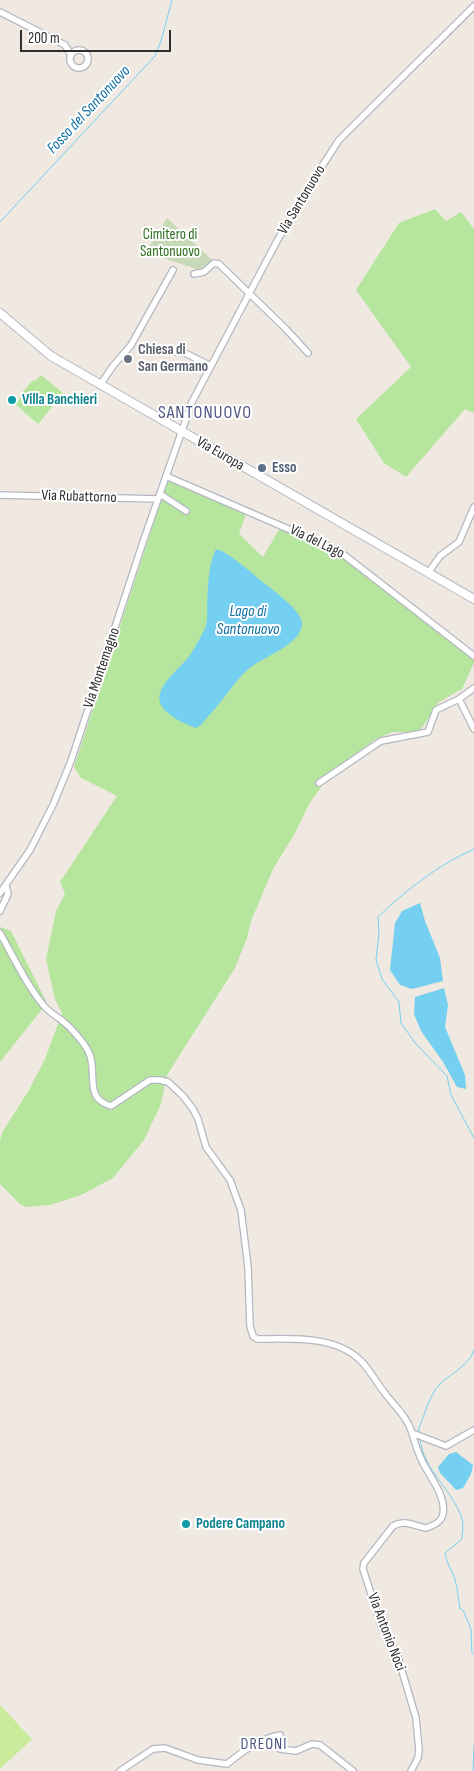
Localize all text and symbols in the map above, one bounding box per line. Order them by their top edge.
scale bar [22,20,174,52]
text: 200 m [28,29,60,48]
water label: Fosso del Santonuovo [43,62,135,158]
street label: Via Santonuovo [274,162,330,238]
park label: Cimitero di Santonuovo [140,226,200,261]
place label: Chiesa di San Germano [138,341,208,376]
marker: Chiesa di San Germano [122,353,134,365]
place label: Villa Banchieri [22,391,97,409]
marker: Villa Banchieri [6,394,18,406]
district label: SANTONUOVO [157,402,253,424]
street label: Via Europa [193,433,247,475]
place label: Esso [272,459,296,477]
marker: Esso [256,462,268,474]
street label: Via Rubattorno [41,487,117,507]
street label: Via del Lago [287,521,347,563]
water label: Lago di Santonuovo [216,602,280,640]
street label: Via Montemagno [80,625,124,711]
place label: Podere Campano [196,1515,285,1533]
marker: Podere Campano [180,1518,192,1530]
street label: Via Antonio Noci [363,1590,409,1674]
district label: DREONI [240,1735,288,1755]

